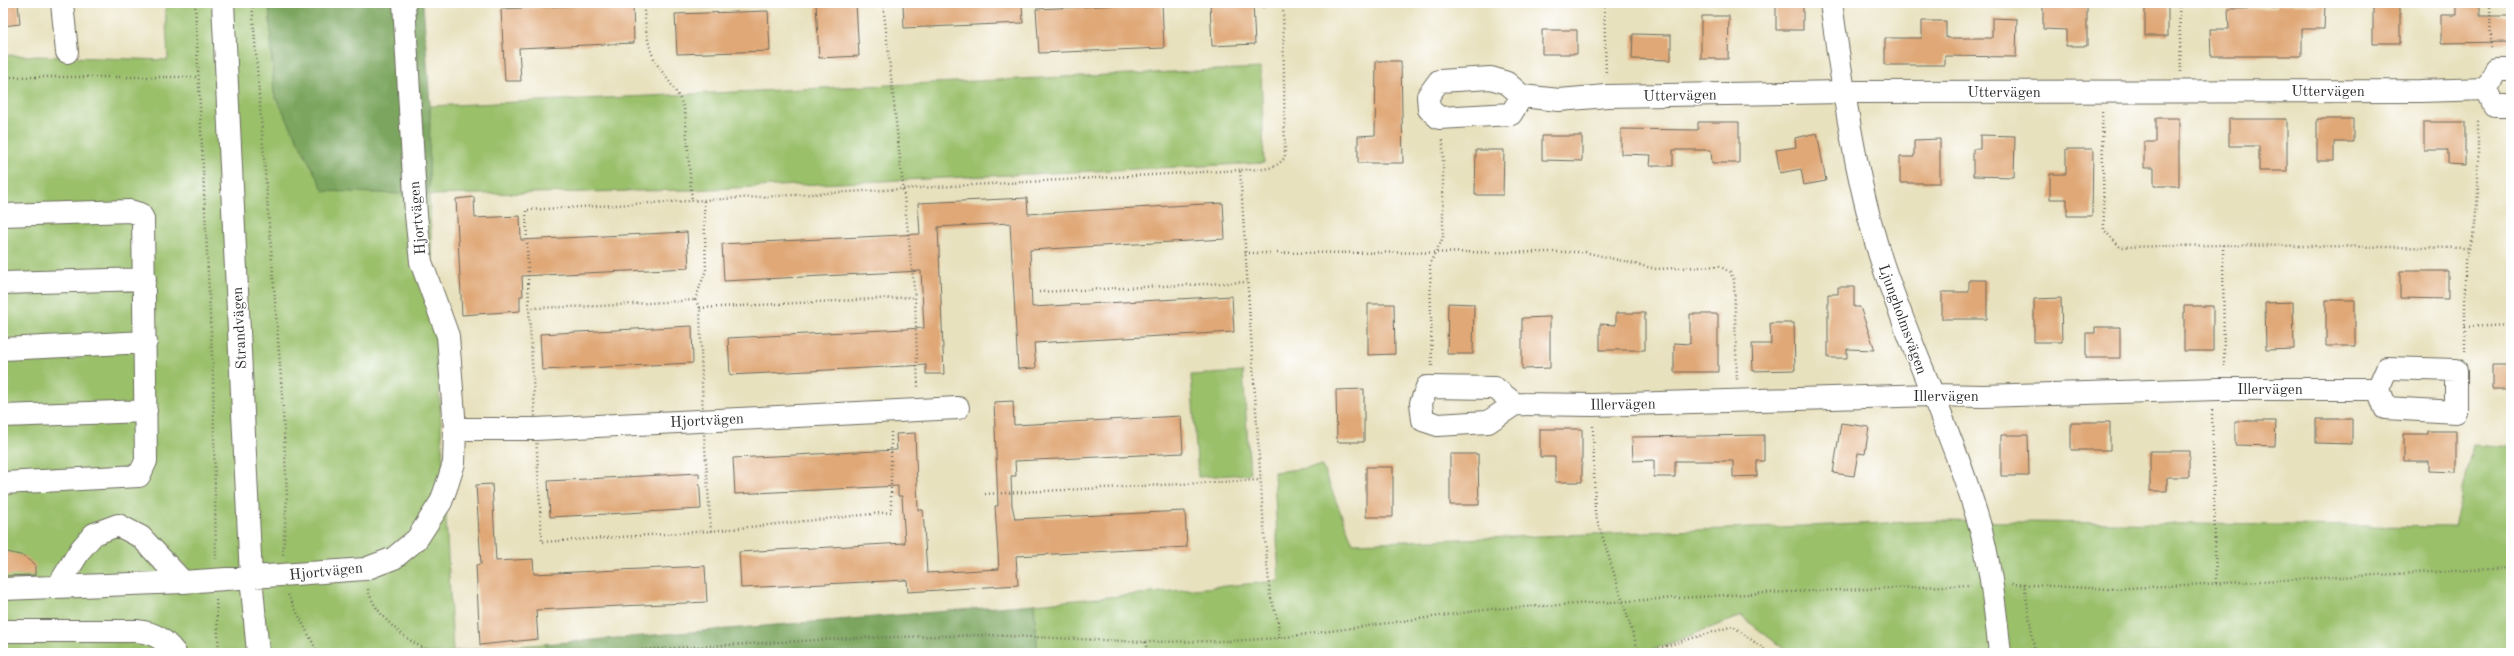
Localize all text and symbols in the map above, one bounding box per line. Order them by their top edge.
street label: Uttervägen [2291,85,2365,100]
street label: Uttervägen [1967,86,2041,101]
street label: Uttervägen [1643,88,1717,105]
street label: Hjortvägen [408,180,429,255]
street label: Ljungholmsvägen [1875,263,1928,376]
street label: Strandvägen [231,286,250,370]
street label: Illervägen [2237,383,2303,398]
street label: Illervägen [1913,390,1979,405]
street label: Illervägen [1590,397,1656,414]
street label: Hjortvägen [670,412,744,431]
street label: Hjortvägen [289,561,364,584]

